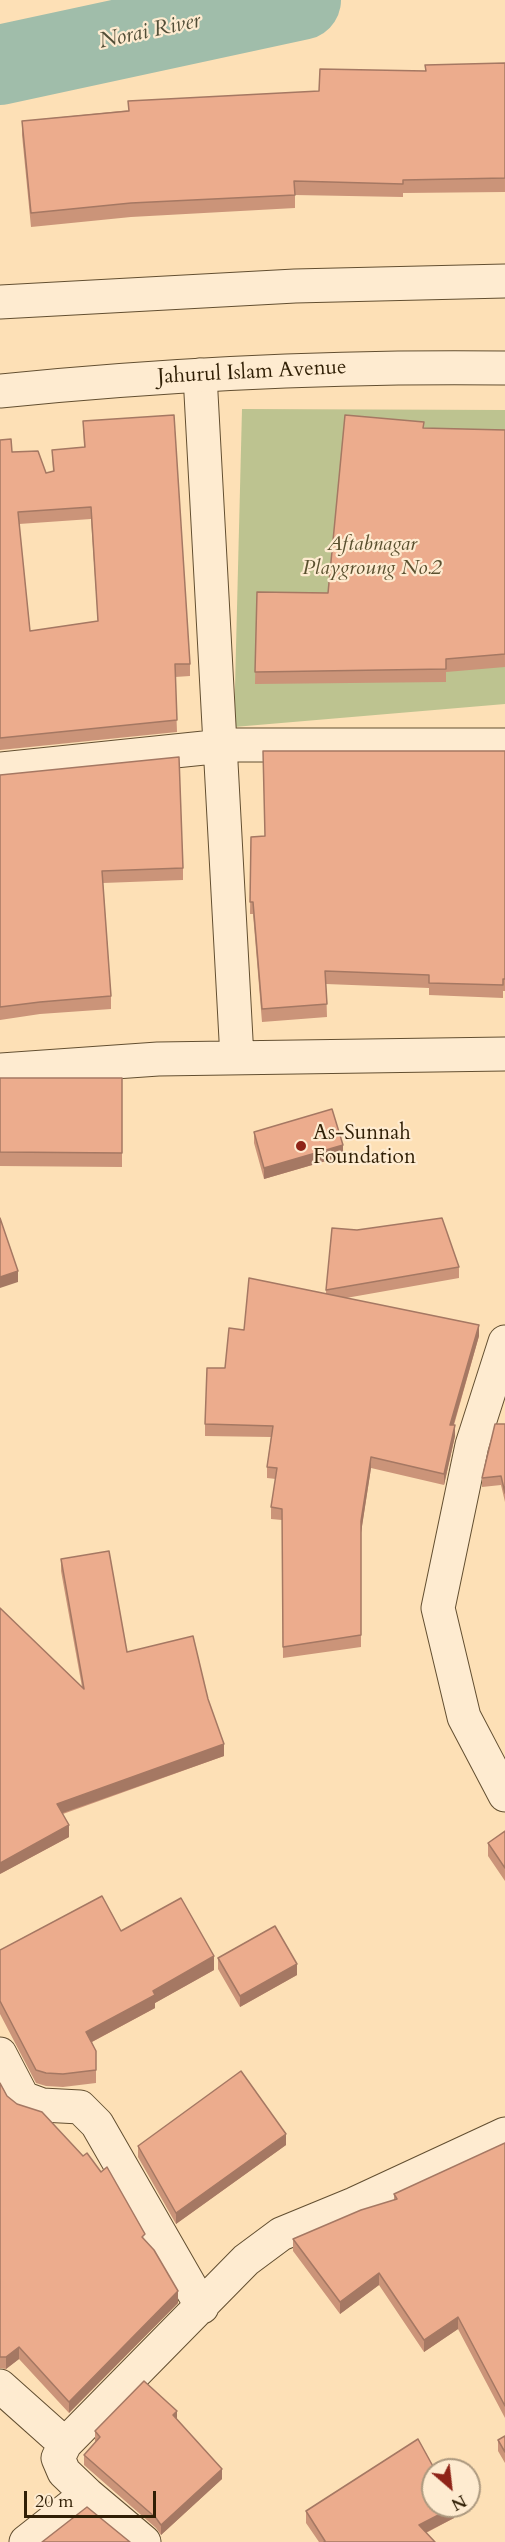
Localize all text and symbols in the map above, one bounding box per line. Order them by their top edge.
water label: Norai River [97,8,203,56]
street label: Jahurul Islam Avenue [157,355,347,391]
park label: Aftabnagar Playgroung No.2 [302,532,442,582]
place label: As-Sunnah Foundation [313,1121,416,1171]
marker: As-Sunnah Foundation [294,1139,308,1153]
north arrow [421,2458,481,2518]
scale bar [27,2479,159,2517]
text: 20 m [35,2489,74,2514]
text: N [447,2489,470,2515]

